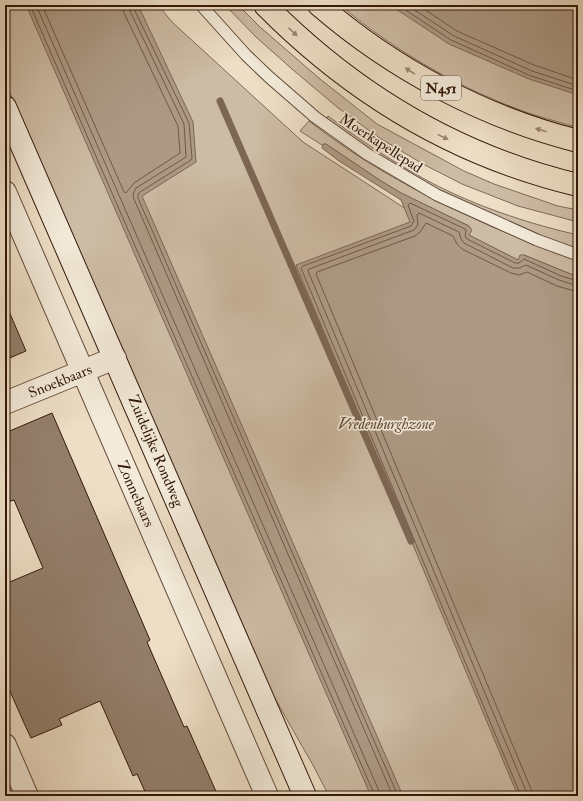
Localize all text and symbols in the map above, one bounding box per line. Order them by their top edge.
one-way arrow [287,28,298,37]
one-way arrow [404,67,416,74]
road number: N451 [421,76,461,100]
street label: Moerkapellepad [335,109,426,179]
one-way arrow [534,127,546,133]
one-way arrow [438,134,449,140]
street label: Snoekbaars [26,360,95,403]
street label: Zuidelijke Rondweg [123,392,188,511]
park label: Vredenburghzone [338,415,435,434]
street label: Zonnebaars [112,458,159,530]

